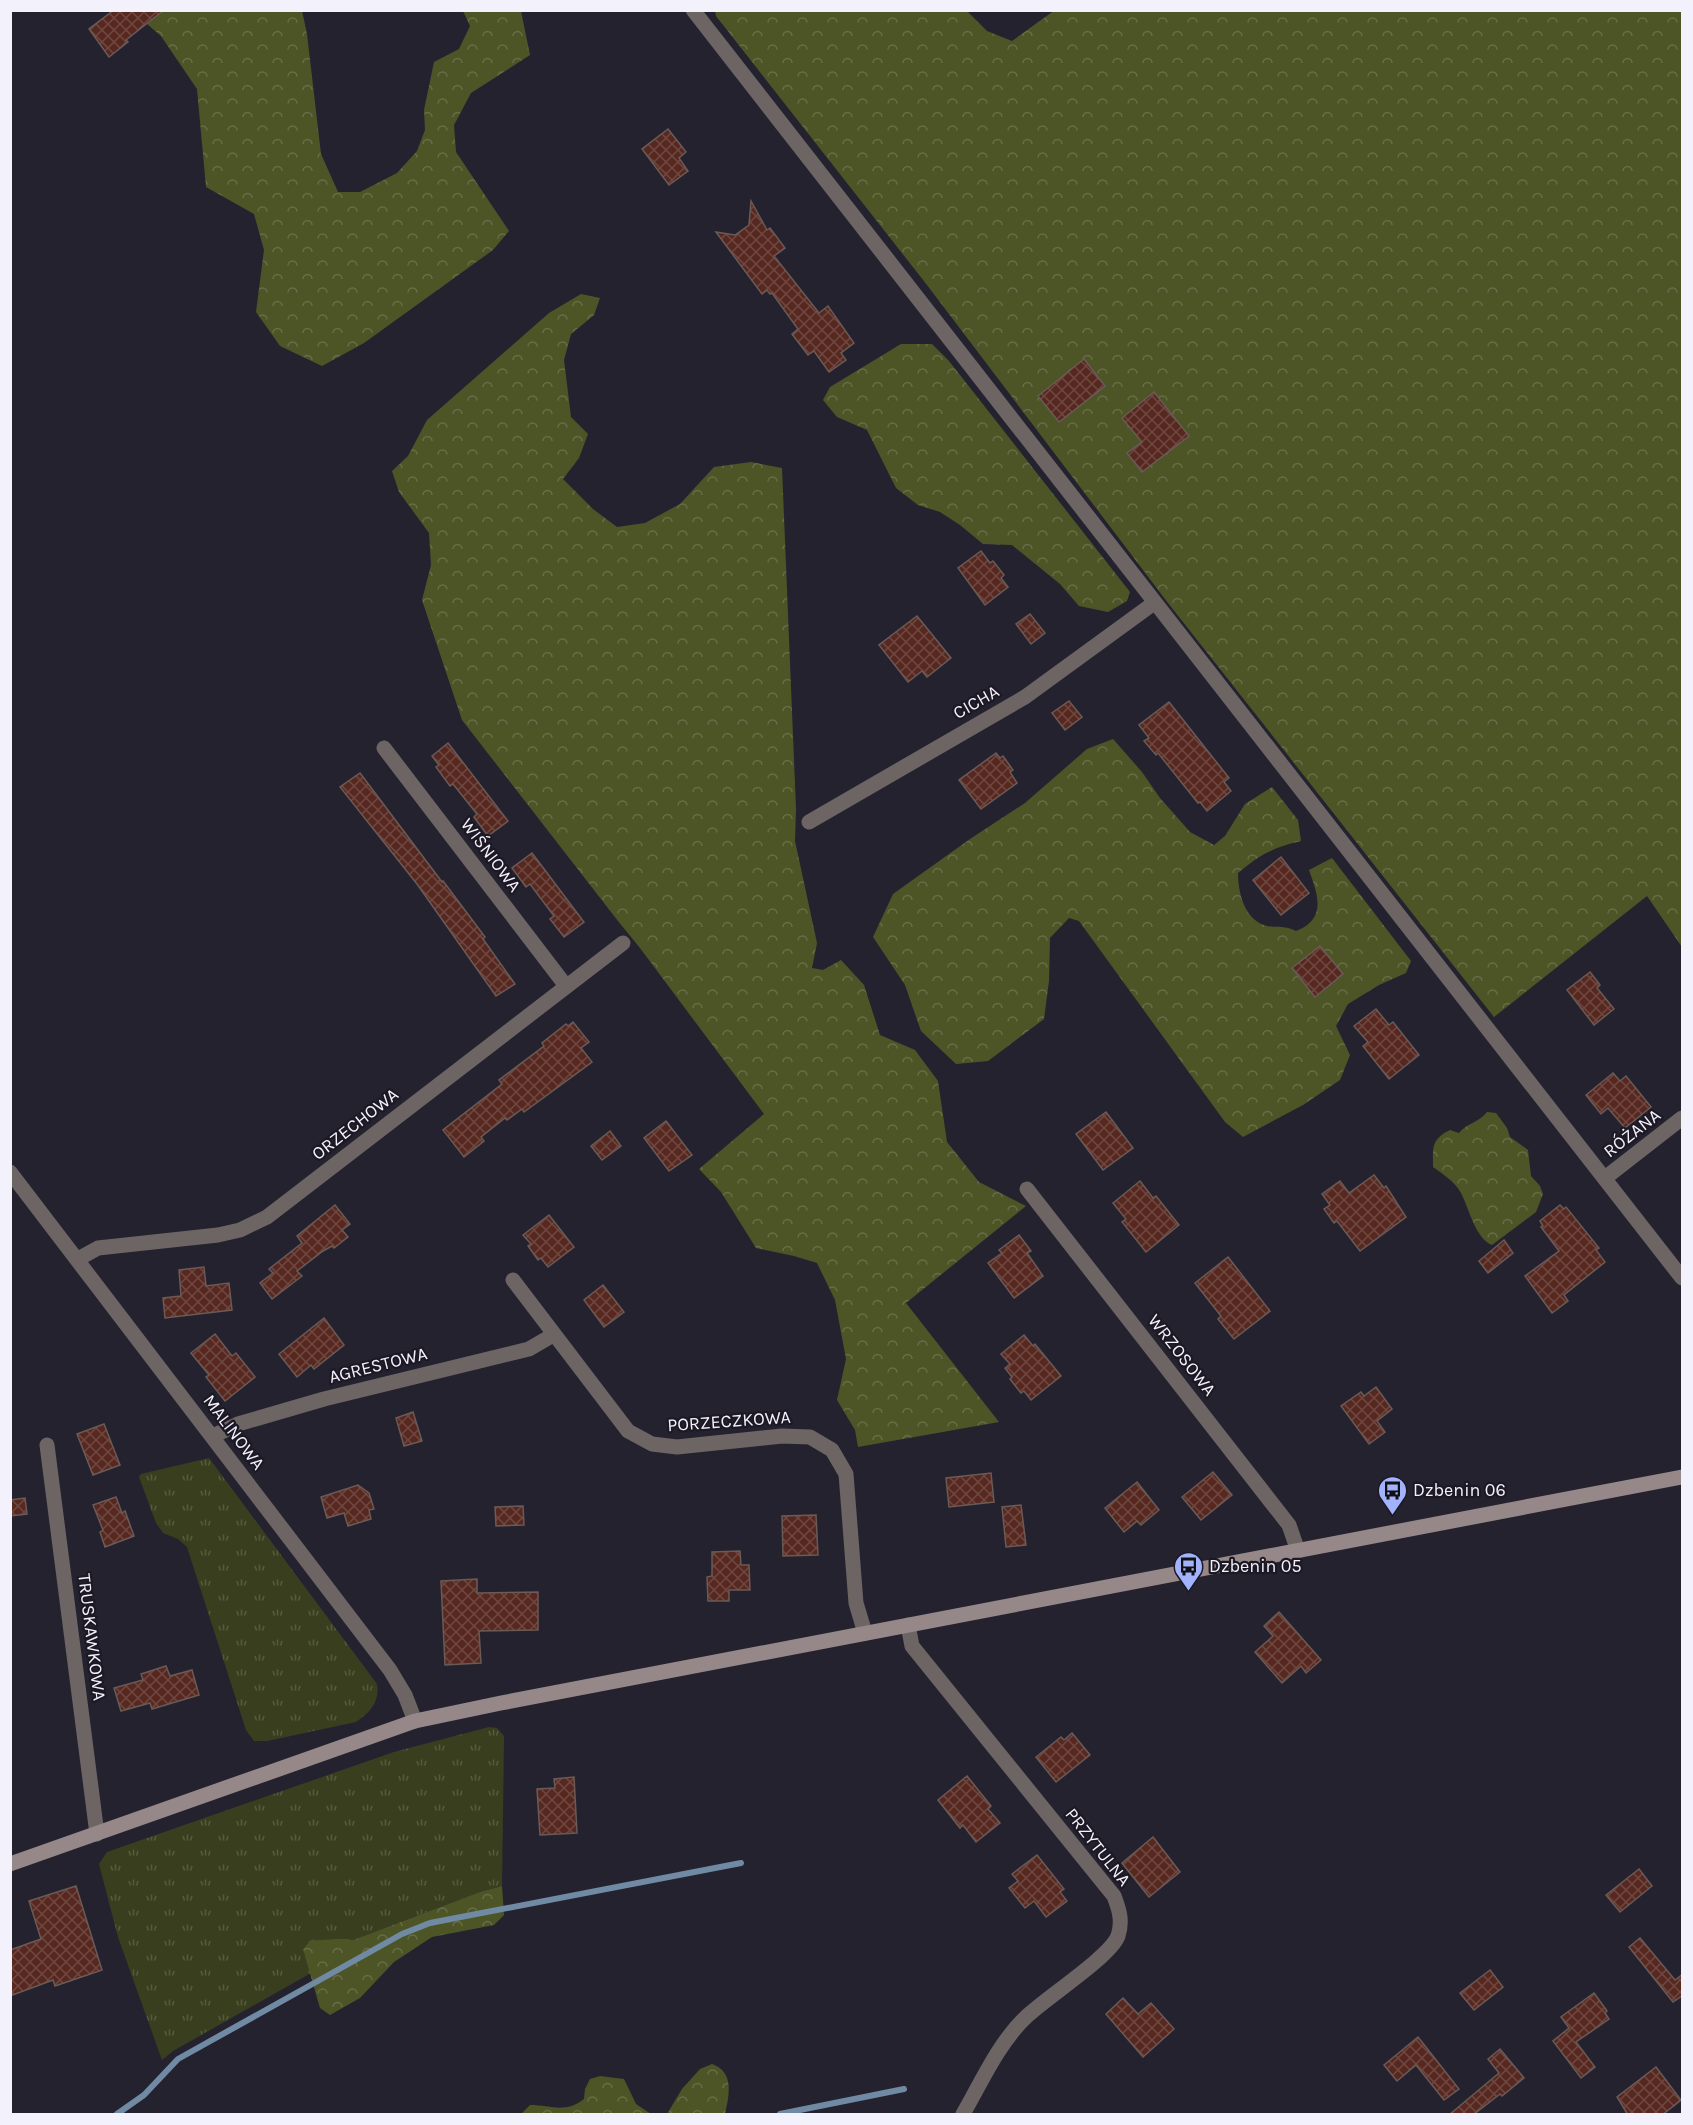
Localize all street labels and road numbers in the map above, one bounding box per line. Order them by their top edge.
street label: CICHA [949,680,1003,724]
street label: WIŚNIOWA [456,813,527,896]
street label: ORZECHOWA [307,1083,403,1165]
street label: RÓŻANA [1598,1103,1665,1162]
street label: WRZOSOWA [1143,1310,1221,1400]
street label: AGRESTOWA [327,1342,429,1388]
street label: MALINOWA [198,1390,270,1474]
street label: PORZECZKOWA [667,1406,791,1436]
street label: TRUSKAWKOWA [73,1572,111,1702]
street label: PRZYTULNA [1061,1803,1135,1891]

